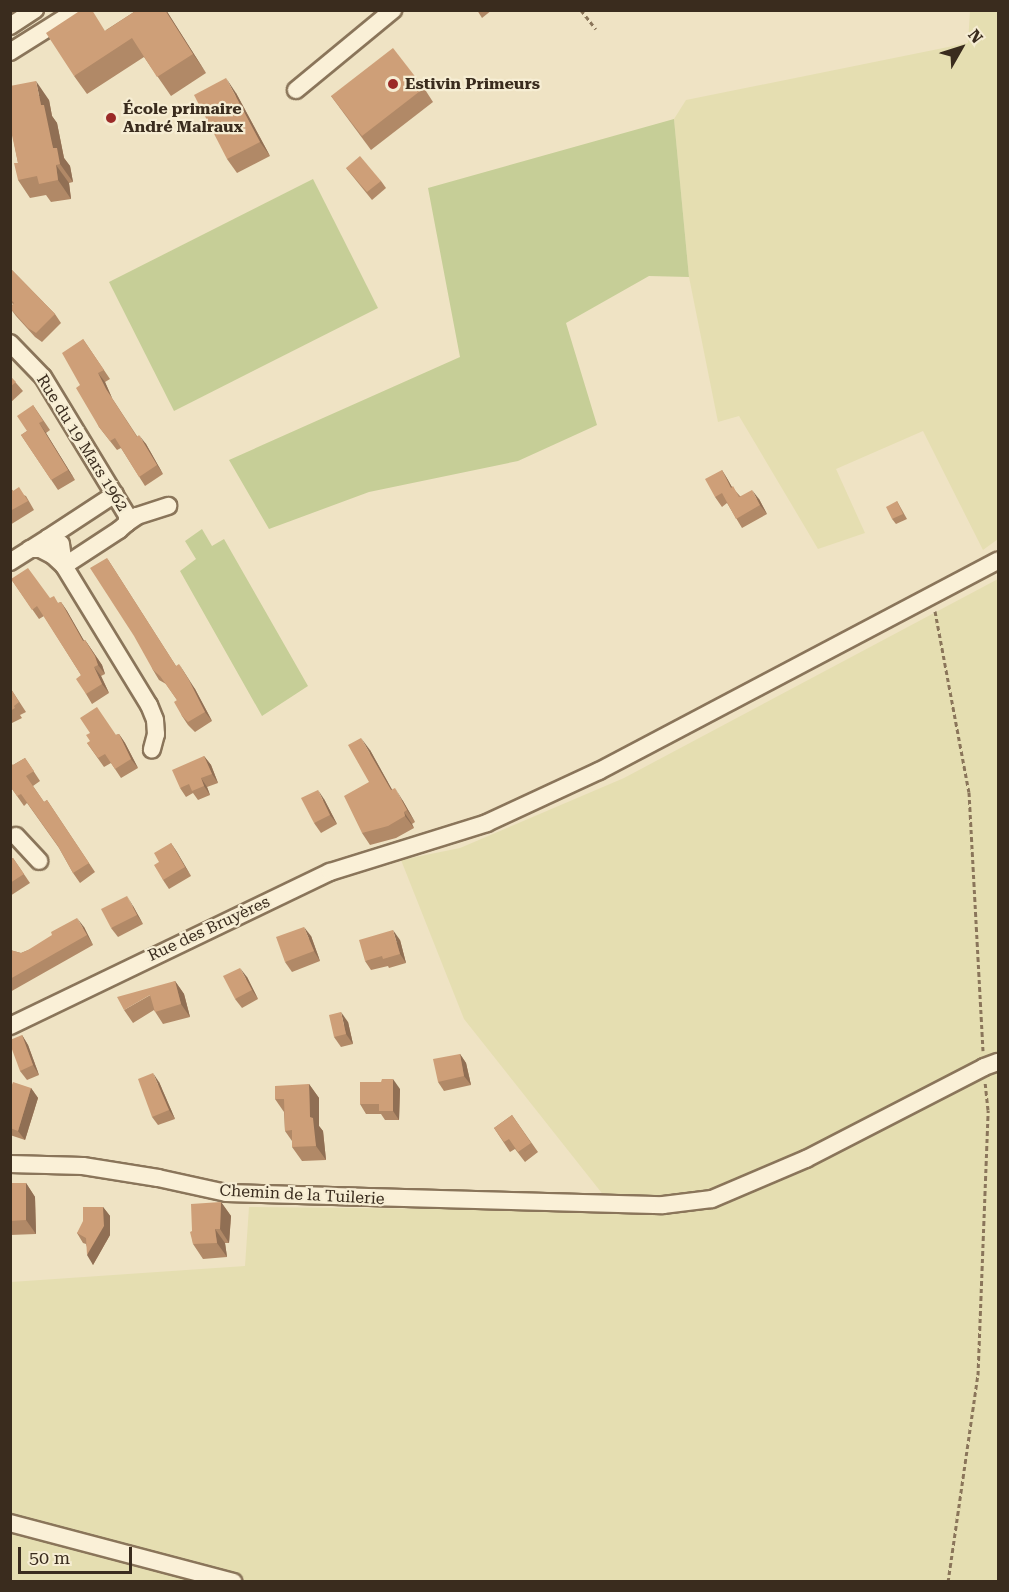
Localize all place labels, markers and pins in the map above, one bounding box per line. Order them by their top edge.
place label: Estivin Primeurs [405,74,540,94]
marker: Estivin Primeurs [386,77,400,91]
place label: École primaire André Malraux [123,99,243,137]
marker: École primaire André Malraux [104,111,118,125]

